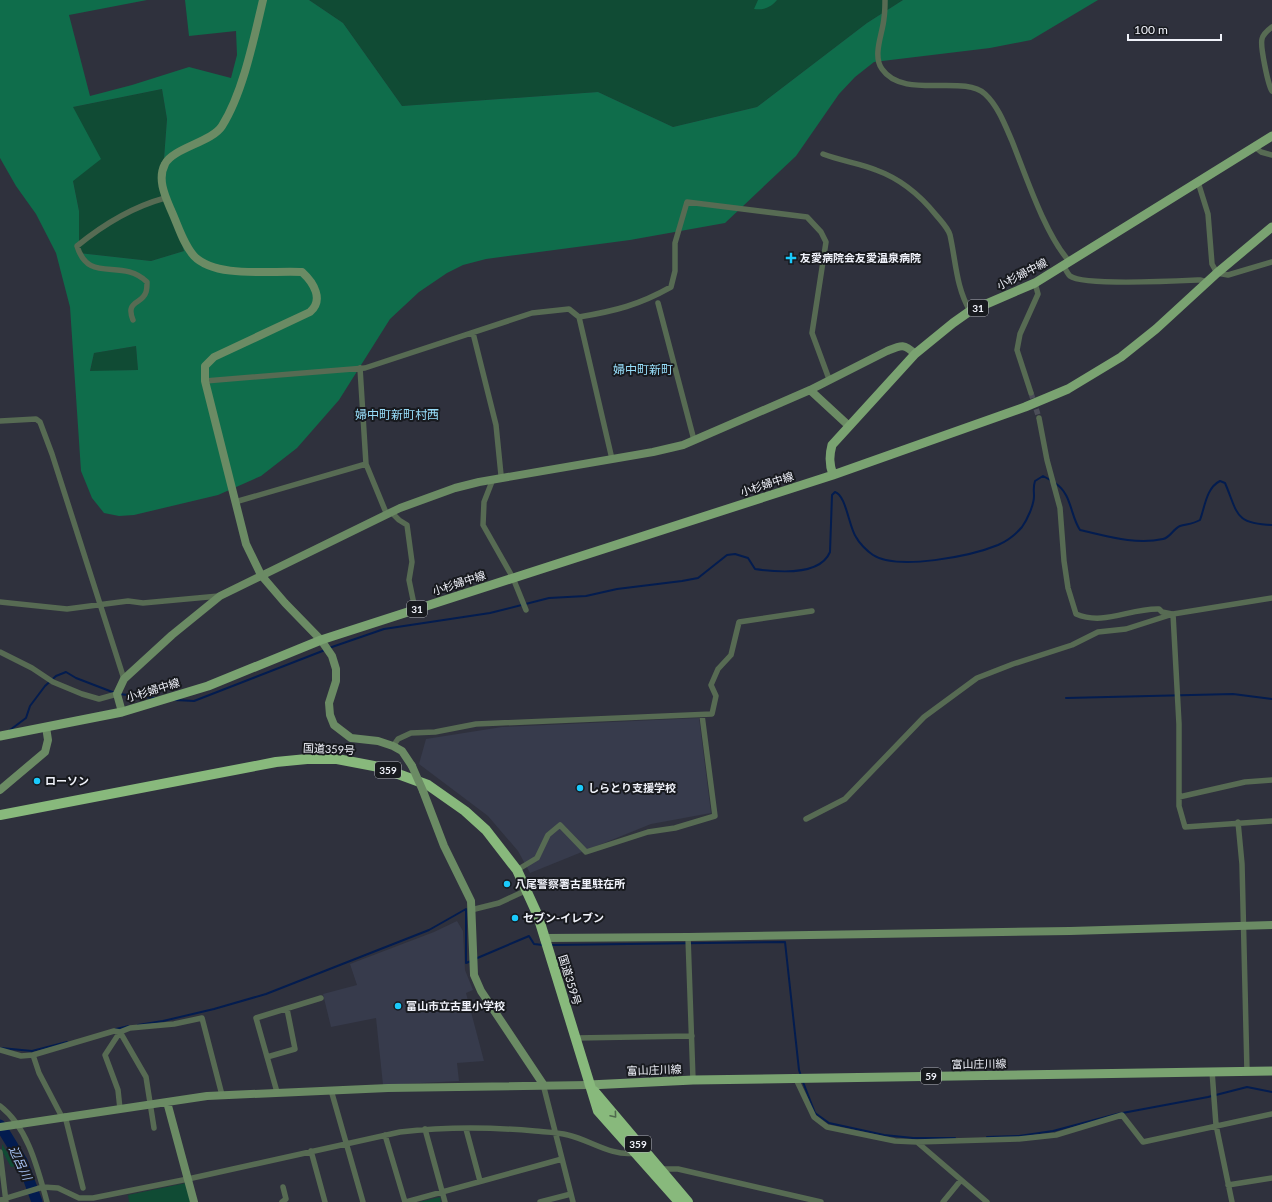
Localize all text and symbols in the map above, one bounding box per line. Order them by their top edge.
scale bar [1128,16,1221,42]
text: 100 m [1134,22,1168,37]
place label: 友愛病院会友愛温泉病院 [800,251,921,264]
marker: 友愛病院会友愛温泉病院 [785,252,797,264]
street label: 小杉婦中線 [994,255,1049,292]
road number: 31 [968,300,988,316]
district label: 婦中町新町 [613,362,673,377]
district label: 婦中町新町村西 [355,407,439,422]
street label: 小杉婦中線 [739,469,795,498]
street label: 小杉婦中線 [431,568,487,597]
road number: 31 [407,601,427,617]
street label: 小杉婦中線 [125,675,181,704]
street label: 国道359号 [303,741,355,756]
road number: 359 [375,762,401,778]
place label: ローソン [45,774,89,787]
marker: ローソン [32,776,42,786]
place label: しらとり支援学校 [588,781,676,794]
marker: しらとり支援学校 [575,783,585,793]
place label: 八尾警察署古里駐在所 [515,877,625,890]
marker: 八尾警察署古里駐在所 [502,879,512,889]
place label: セブン-イレブン [523,911,604,924]
marker: セブン-イレブン [510,913,520,923]
street label: 国道359号 [557,953,584,1007]
place label: 富山市立古里小学校 [406,999,505,1012]
marker: 富山市立古里小学校 [393,1001,403,1011]
street label: 富山庄川線 [951,1057,1007,1070]
street label: 富山庄川線 [626,1062,682,1077]
road number: 59 [921,1068,941,1084]
one-way arrow [609,1111,616,1118]
road number: 359 [625,1136,651,1152]
water label: 辺呂川 [6,1143,36,1184]

